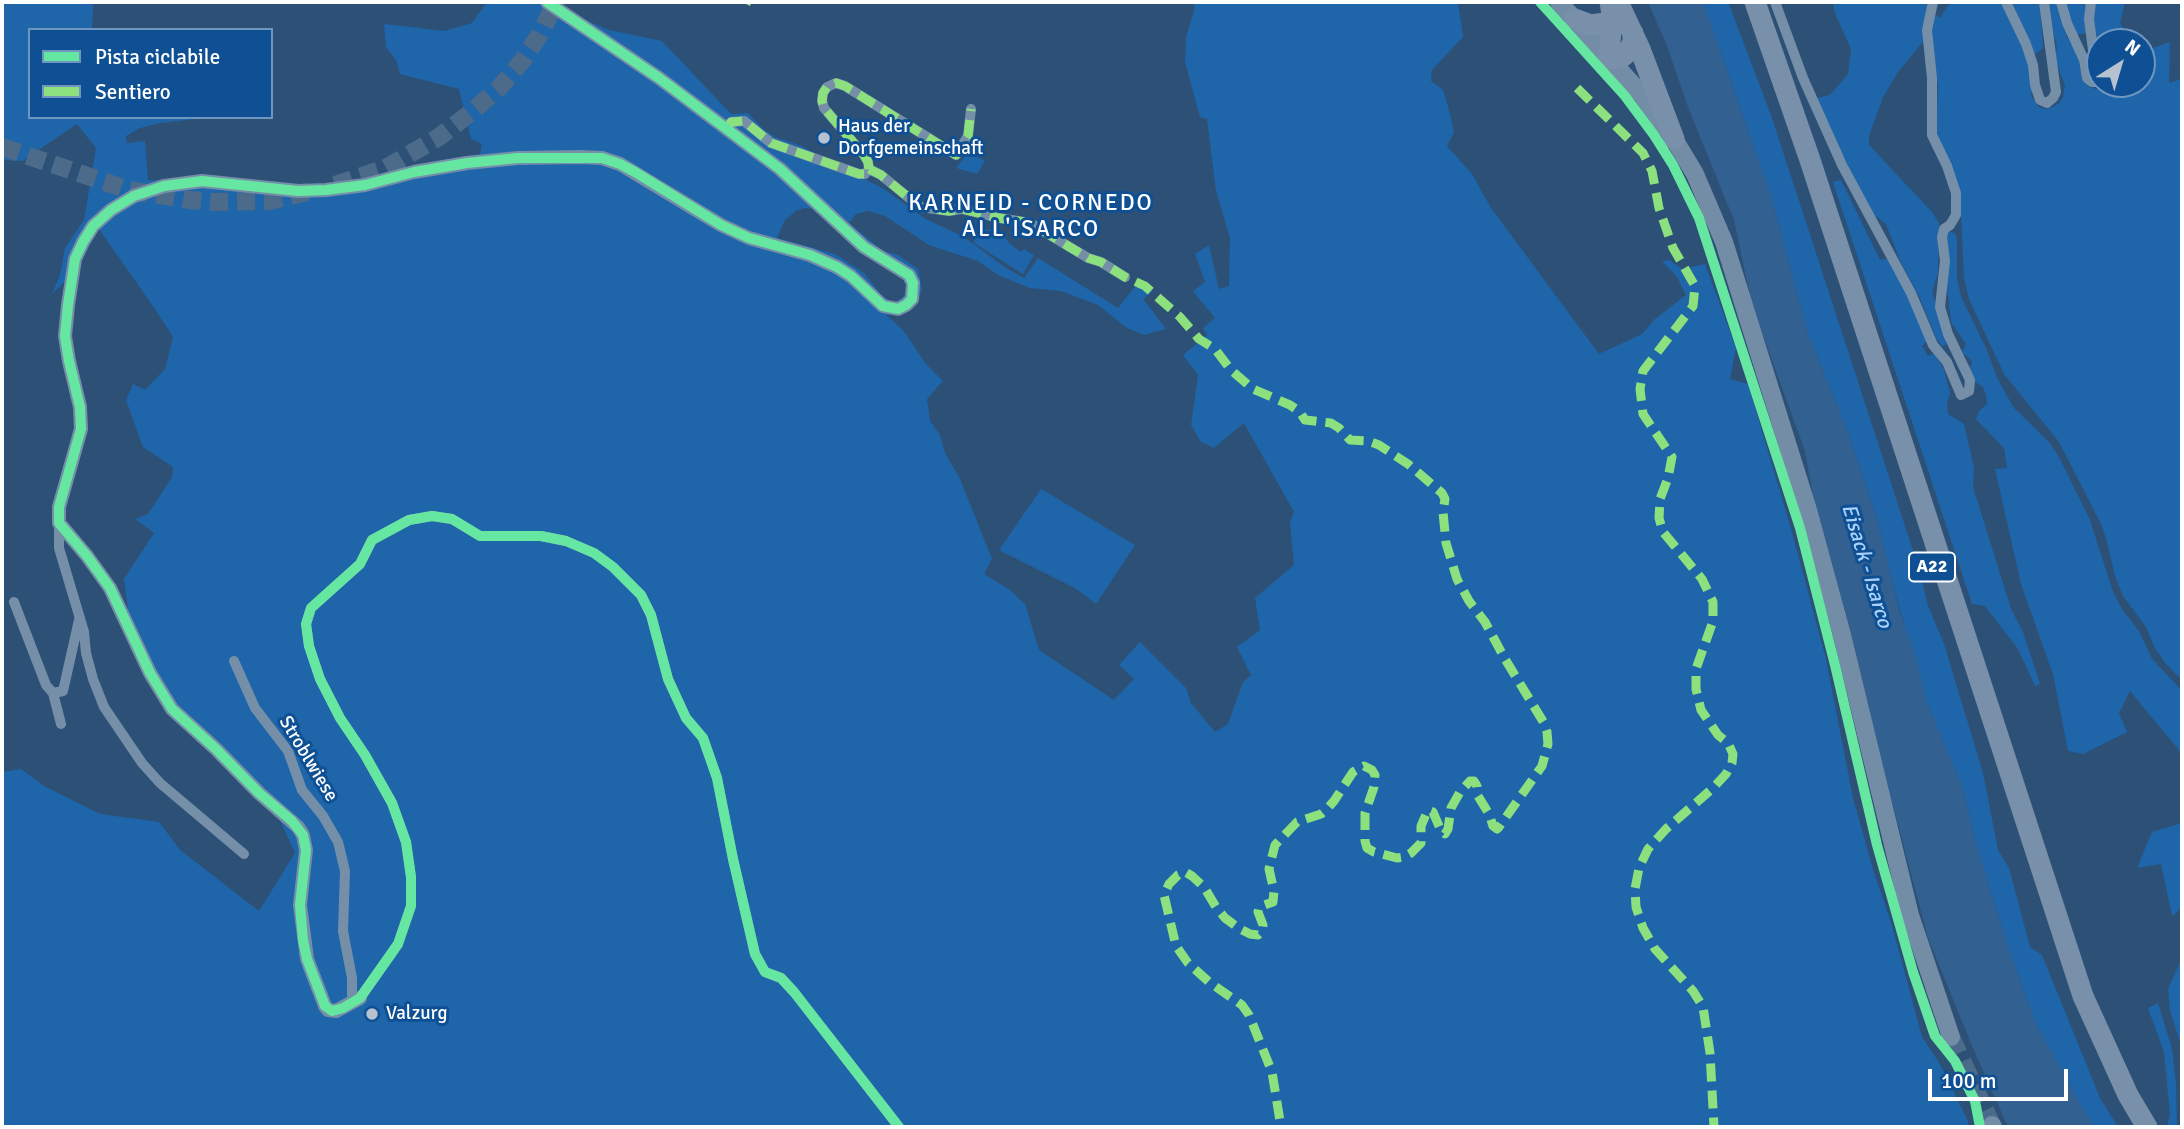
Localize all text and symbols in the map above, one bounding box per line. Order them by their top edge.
legend [28,28,273,119]
north arrow [2086,28,2156,98]
text: N [2120,34,2145,61]
text: Pista ciclabile [95,44,220,70]
text: Sentiero [95,79,171,105]
place label: Haus der Dorfgemeinschaft [838,116,983,160]
marker: Haus der Dorfgemeinschaft [816,130,832,146]
district label: KARNEID - CORNEDO ALL'ISARCO [910,190,1152,244]
water label: Eisack - Isarco [1835,501,1897,631]
road number: A22 [1909,552,1955,582]
street label: Stroblwiese [274,712,342,806]
place label: Valzurg [386,1003,447,1025]
marker: Valzurg [364,1006,380,1022]
scale bar [1932,1056,2072,1100]
text: 100 m [1941,1068,1996,1094]

